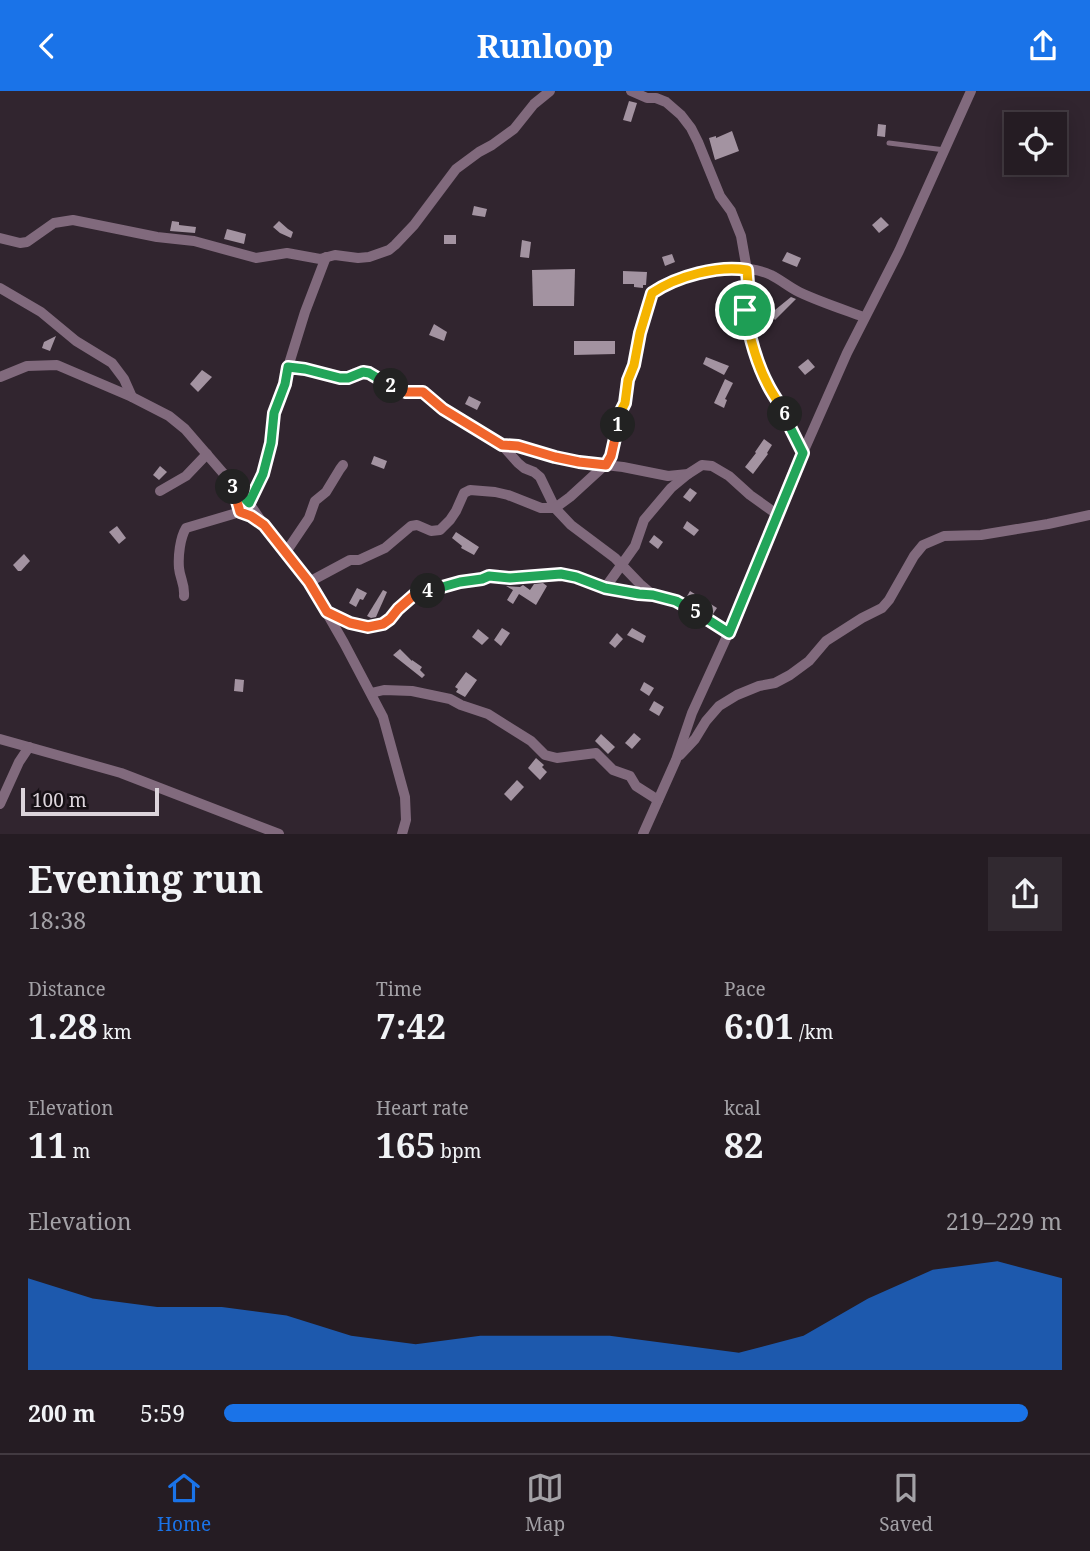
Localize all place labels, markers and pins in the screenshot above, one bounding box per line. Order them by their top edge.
pin [715,280,775,340]
pin: 2 [374,369,408,403]
pin: 6 [768,397,802,431]
pin: 1 [600,407,636,443]
pin: 3 [216,469,250,505]
pin: 4 [410,573,446,609]
pin: 5 [678,595,714,629]

